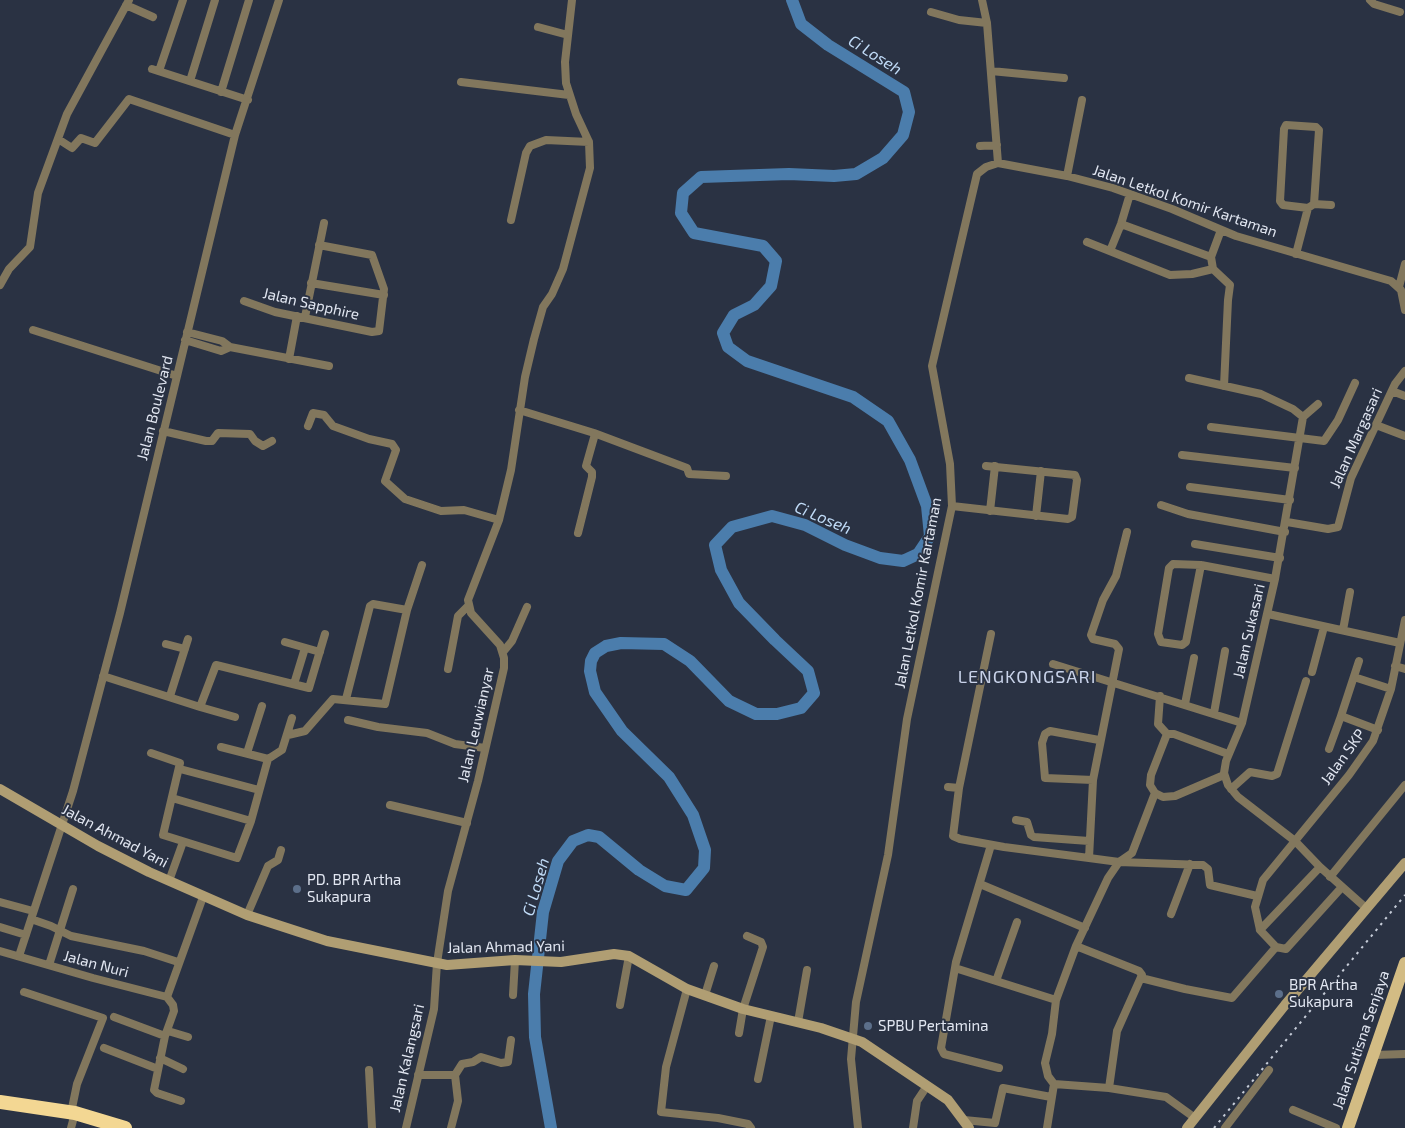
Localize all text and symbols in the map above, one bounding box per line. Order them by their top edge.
water label: Ci Loseh [845,31,905,79]
street label: Jalan Letkol Komir Kartaman [1090,161,1280,241]
street label: Jalan Sapphire [261,284,361,324]
street label: Jalan Boulevard [133,354,177,462]
street label: Jalan Margasari [1326,385,1386,491]
street label: Jalan Letkol Komir Kartaman [891,496,945,690]
water label: Ci Loseh [792,498,854,538]
street label: Jalan Sukasari [1229,582,1269,680]
street label: Jalan Leuwianyar [454,666,498,784]
district label: LENGKONGSARI [956,666,1098,688]
street label: Jalan SKP [1317,726,1369,788]
street label: Jalan Ahmad Yani [59,800,171,872]
water label: Ci Loseh [519,856,553,918]
place label: PD. BPR Artha Sukapura [307,871,401,906]
marker: PD. BPR Artha Sukapura [291,883,303,895]
street label: Jalan Ahmad Yani [447,937,565,957]
street label: Jalan Nuri [61,947,131,981]
street label: Jalan Sutisna Senjaya [1329,968,1393,1112]
place label: BPR Artha Sukapura [1289,976,1358,1011]
marker: BPR Artha Sukapura [1273,988,1285,1000]
street label: Jalan Kalangsari [386,1002,428,1114]
place label: SPBU Pertamina [878,1017,988,1035]
marker: SPBU Pertamina [862,1020,874,1032]

